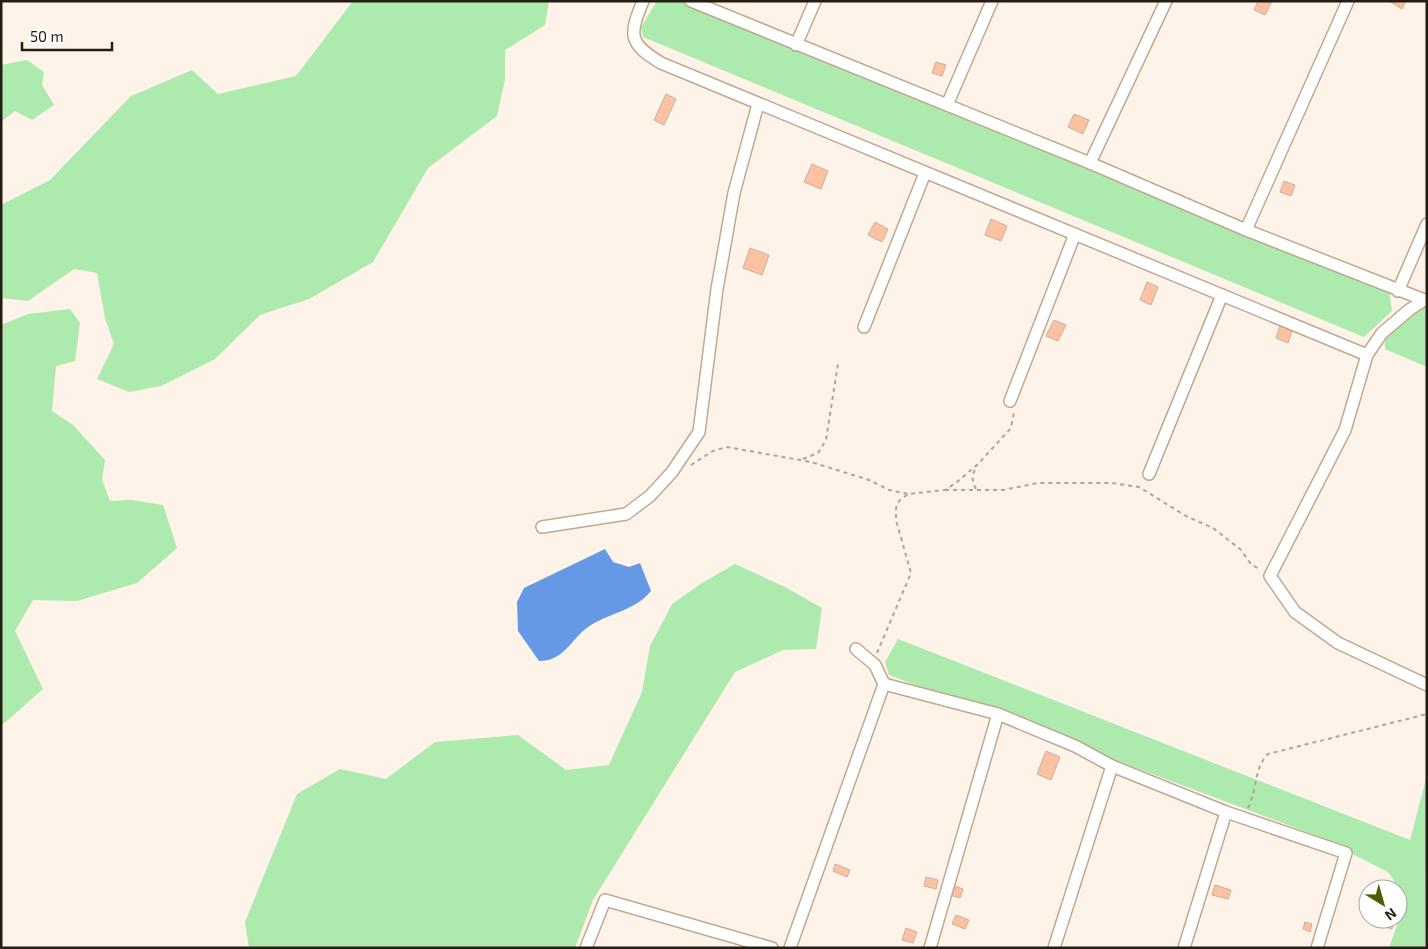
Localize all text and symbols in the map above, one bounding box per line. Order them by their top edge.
scale bar [22,20,112,52]
text: 50 m [30,27,64,45]
north arrow [1358,879,1408,929]
text: N [1382,905,1400,925]

